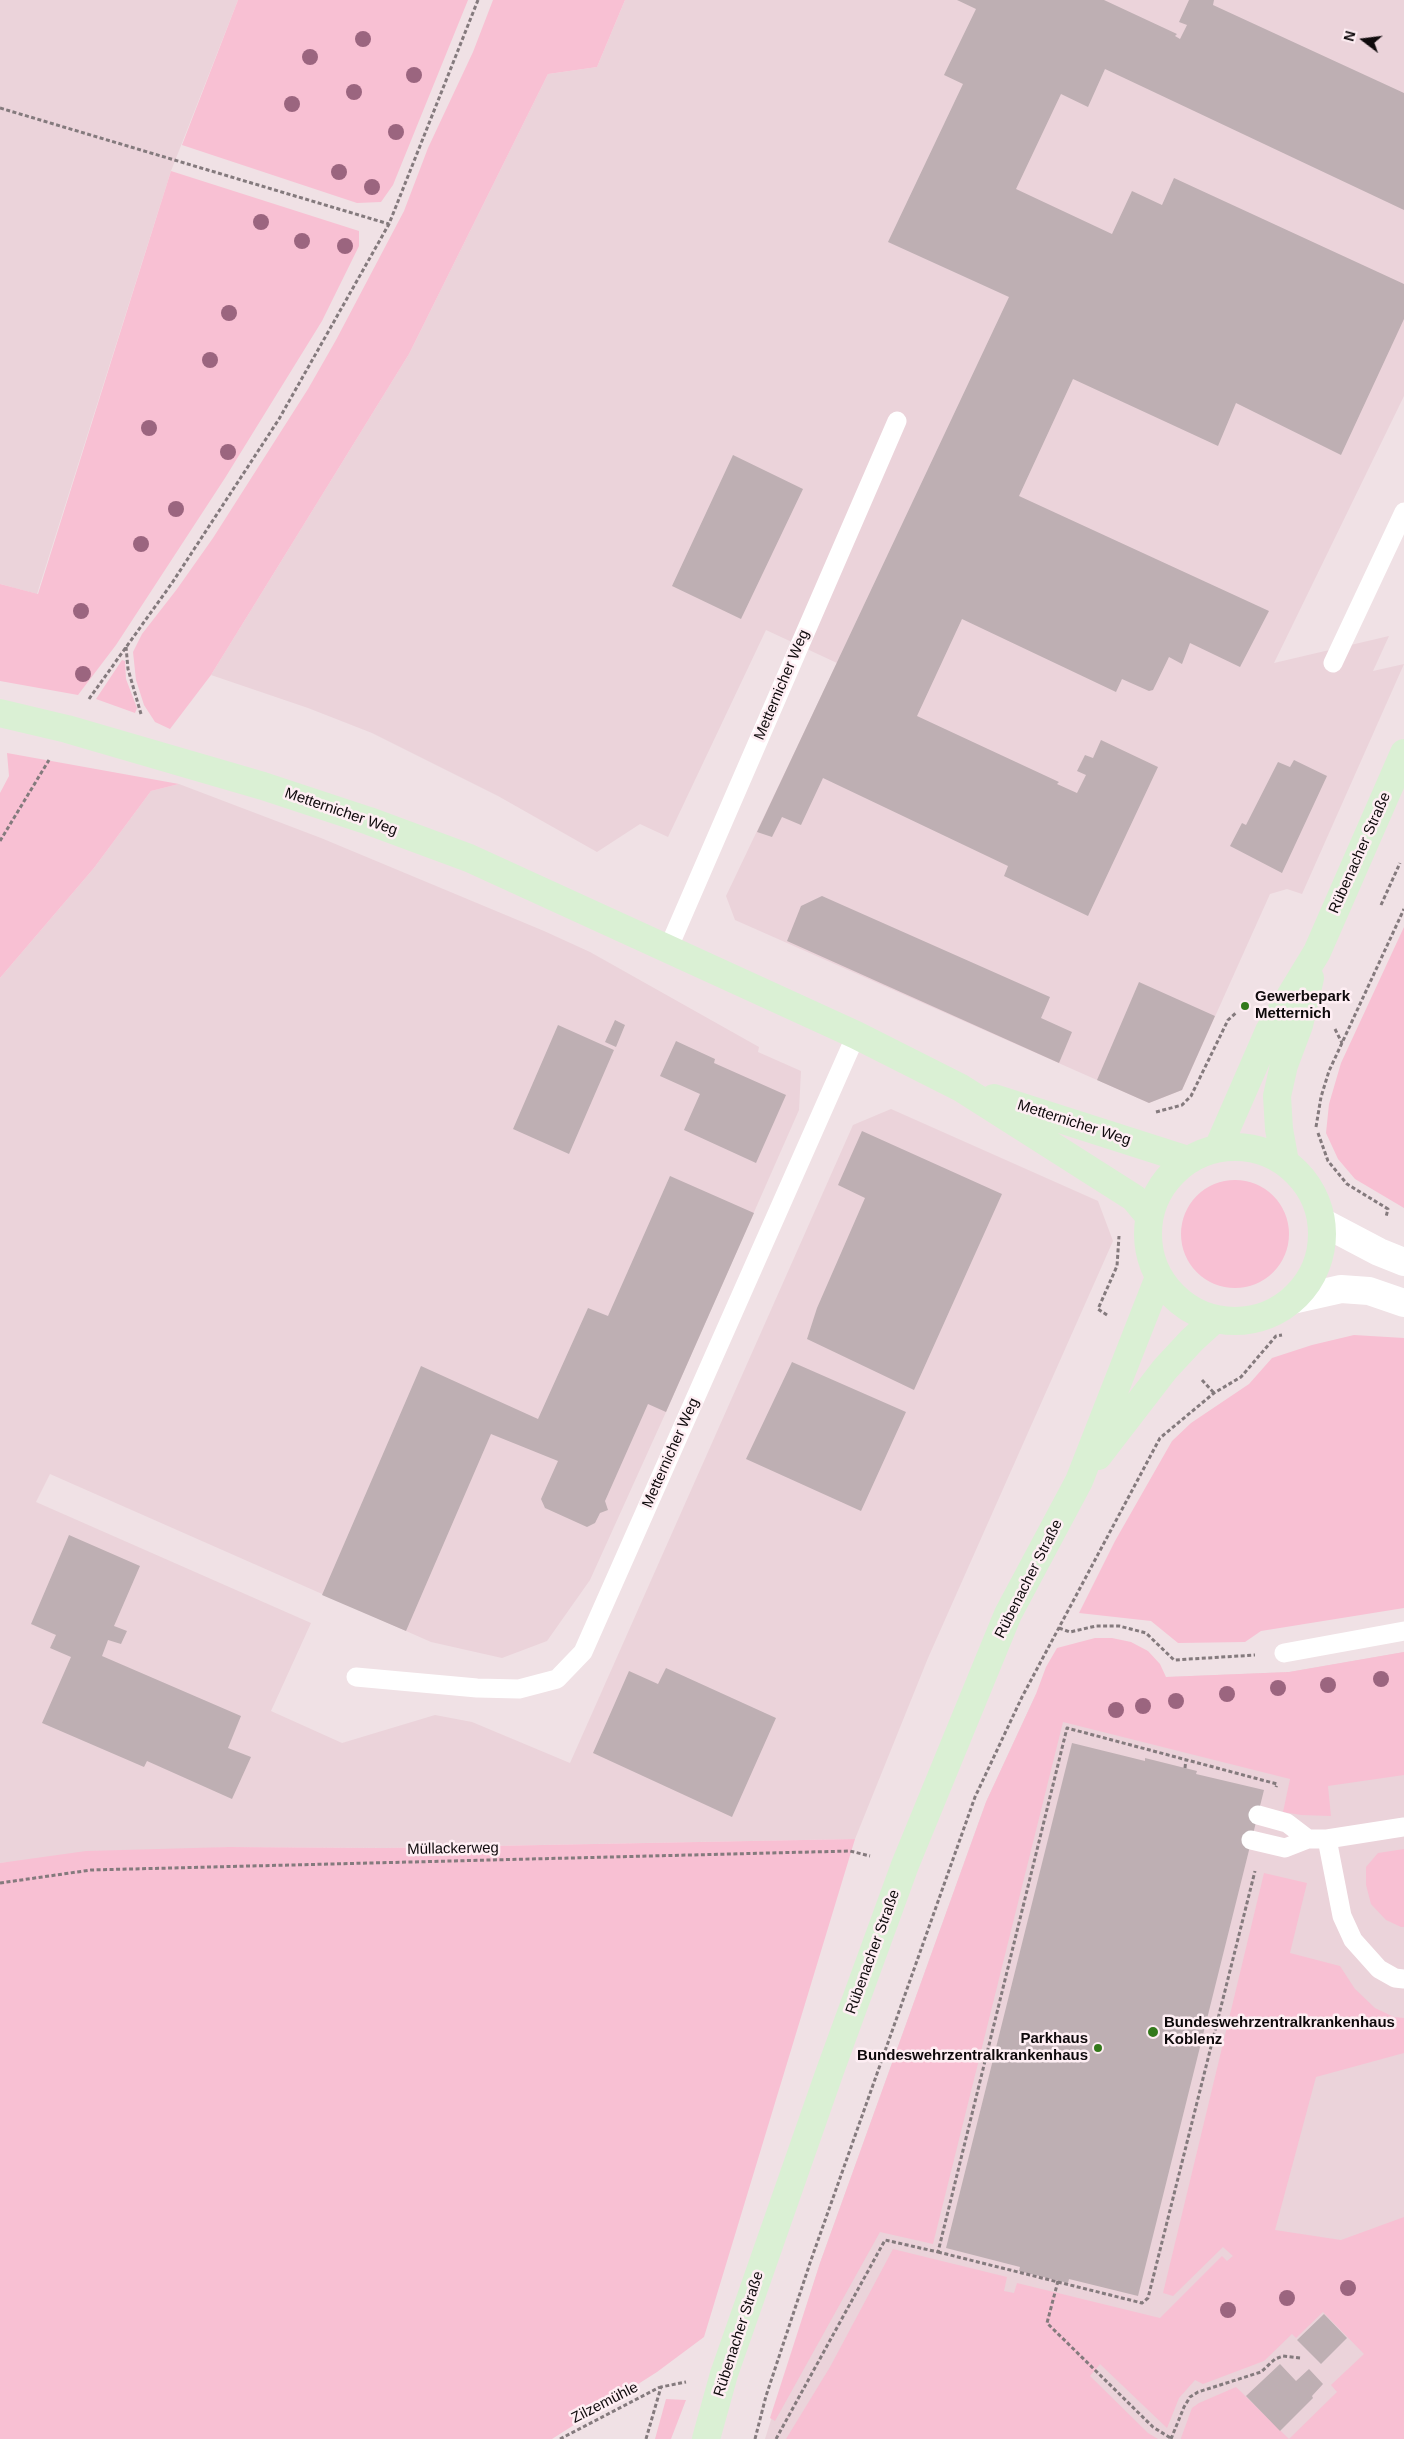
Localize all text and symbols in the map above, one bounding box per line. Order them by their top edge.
north arrow [1339,15,1389,65]
text: N [1340,29,1359,43]
street label: Metternicher Weg [751,627,813,743]
street label: Metternicher Weg [282,784,400,840]
street label: Rübenacher Straße [1325,790,1395,916]
place label: Gewerbepark Metternich [1255,988,1350,1023]
marker: Gewerbepark Metternich [1239,1000,1251,1012]
street label: Metternicher Weg [1015,1096,1133,1150]
street label: Metternicher Weg [639,1395,703,1511]
street label: Rübenacher Straße [991,1517,1067,1641]
street label: Müllackerweg [407,1839,499,1859]
street label: Rübenacher Straße [842,1887,904,2017]
place label: Bundeswehrzentralkrankenhaus Koblenz [1164,2014,1395,2049]
marker: Bundeswehrzentralkrankenhaus Koblenz [1146,2025,1160,2039]
place label: Parkhaus Bundeswehrzentralkrankenhaus [857,2030,1088,2065]
marker: Parkhaus Bundeswehrzentralkrankenhaus [1092,2042,1104,2054]
street label: Rübenacher Straße [710,2269,768,2399]
street label: Zilzemühle [569,2379,641,2427]

